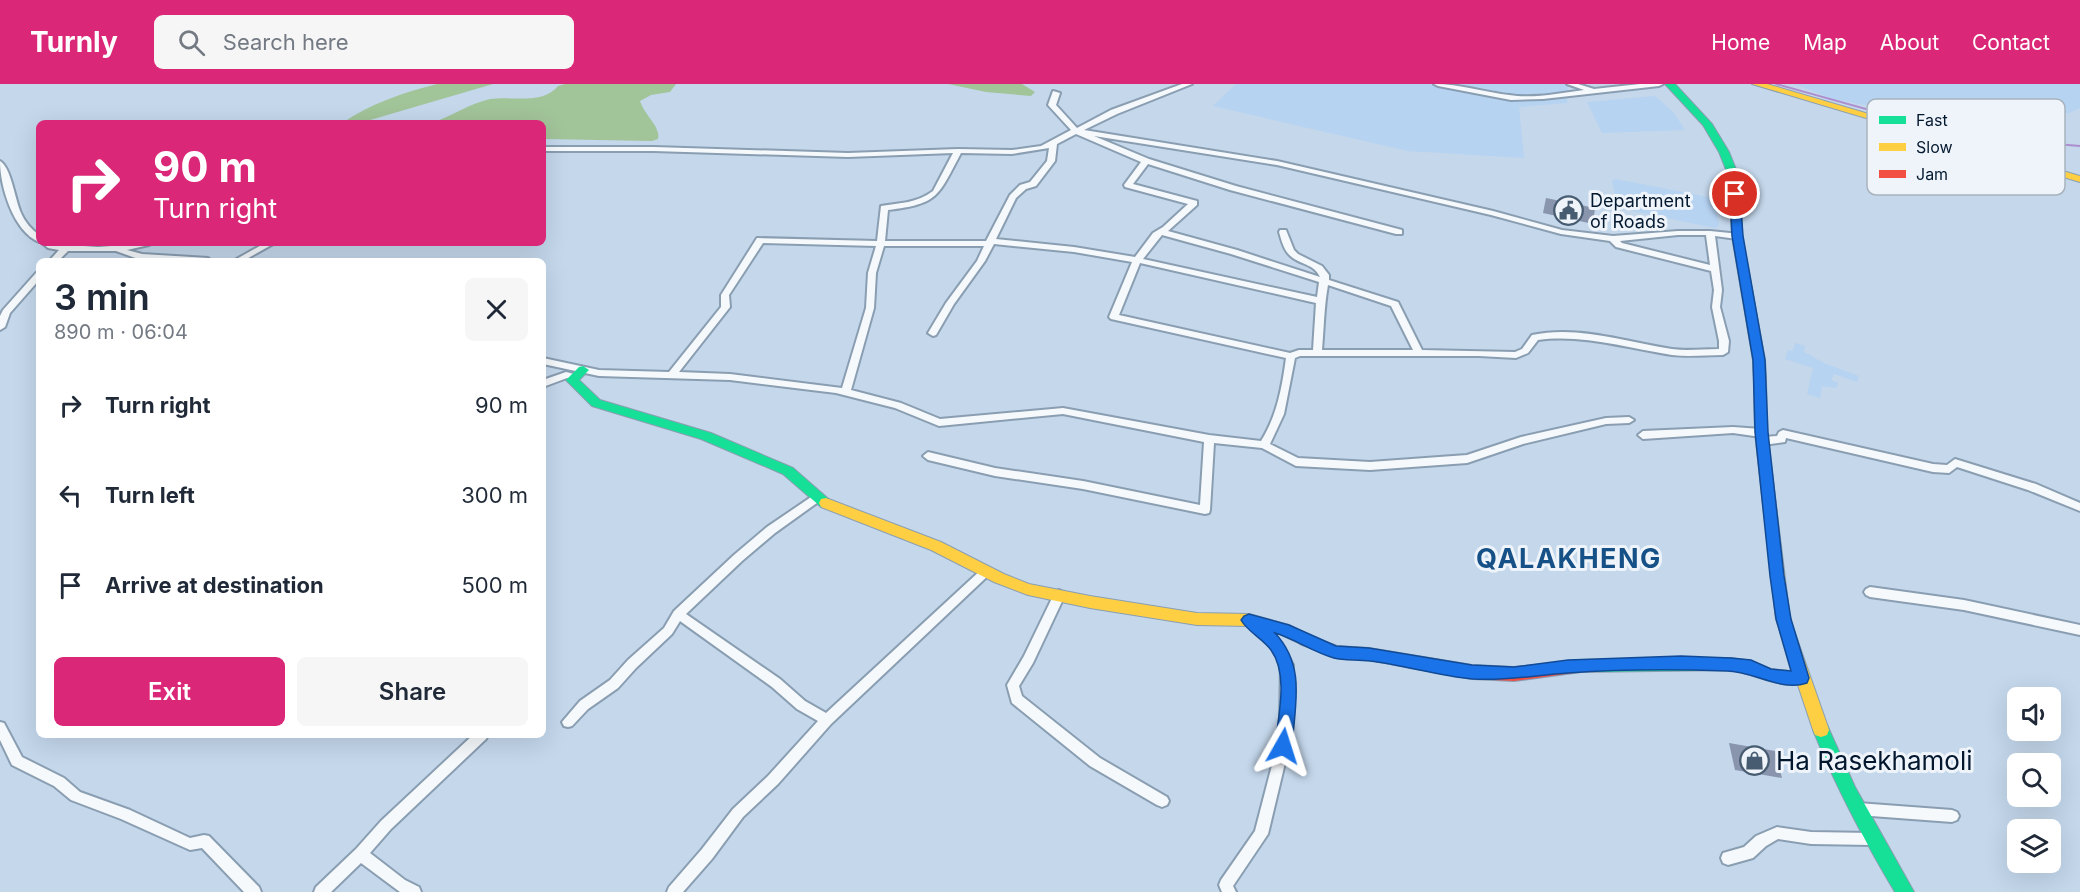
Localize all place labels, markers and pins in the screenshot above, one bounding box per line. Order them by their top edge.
pin [1709,168,1760,219]
place label: Department of Roads [1590,190,1691,232]
public building icon: Department of Roads [1553,194,1585,226]
shop icon: Ha Rasekhamoli [1739,744,1771,776]
place label: Ha Rasekhamoli [1776,745,1973,776]

